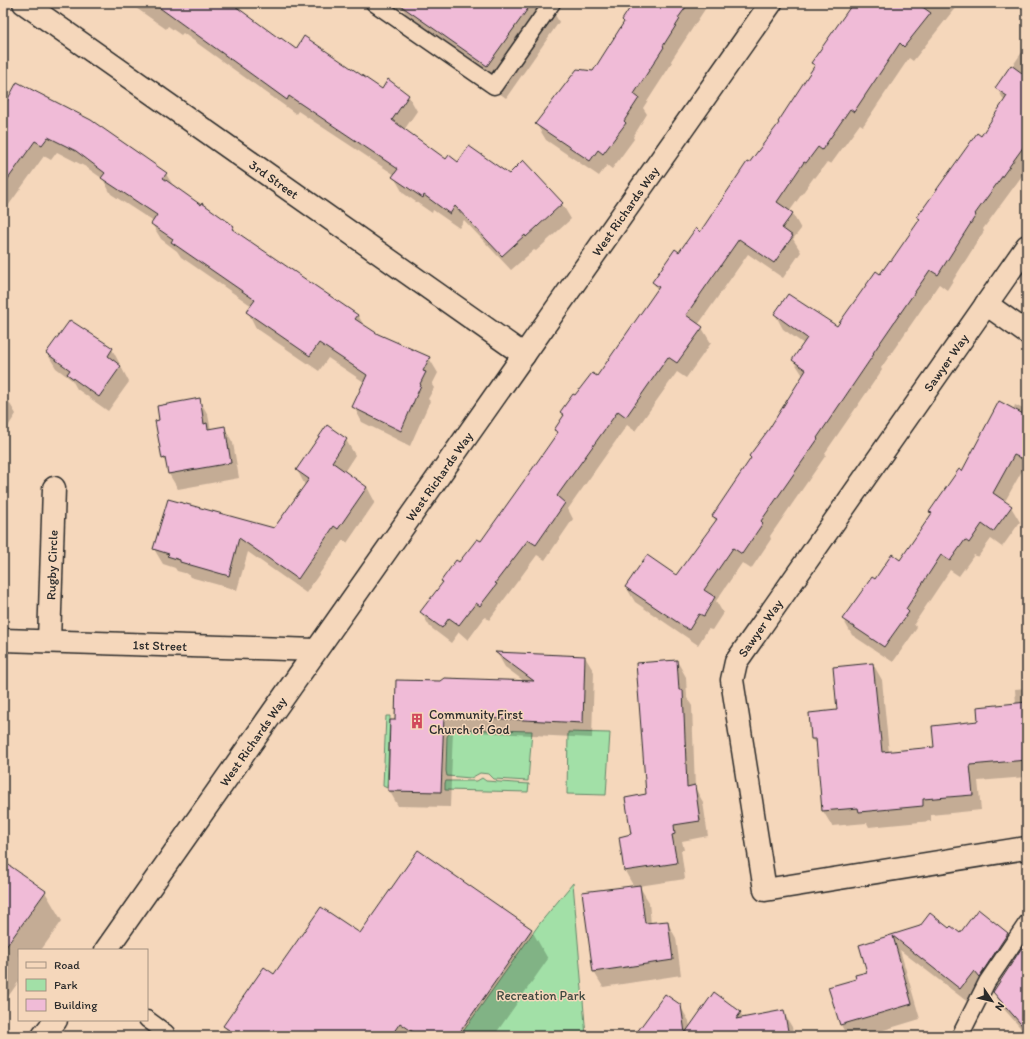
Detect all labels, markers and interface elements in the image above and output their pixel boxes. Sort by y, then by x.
street label: 3rd Street [247,157,302,202]
street label: West Richards Way [588,163,662,259]
street label: Sawyer Way [920,331,971,394]
street label: West Richards Way [402,428,475,524]
street label: Rugby Circle [43,530,60,600]
street label: Sawyer Way [734,596,785,660]
street label: 1st Street [133,637,187,653]
street label: West Richards Way [216,694,289,789]
place label: Community First Church of God [429,707,523,737]
building icon: Community First Church of God [408,712,426,730]
legend [18,949,148,1021]
text: Road [54,958,80,972]
text: Park [54,978,78,992]
north arrow [972,981,1012,1021]
park label: Recreation Park [497,988,586,1003]
text: Building [54,998,98,1012]
text: N [992,1000,1007,1013]

